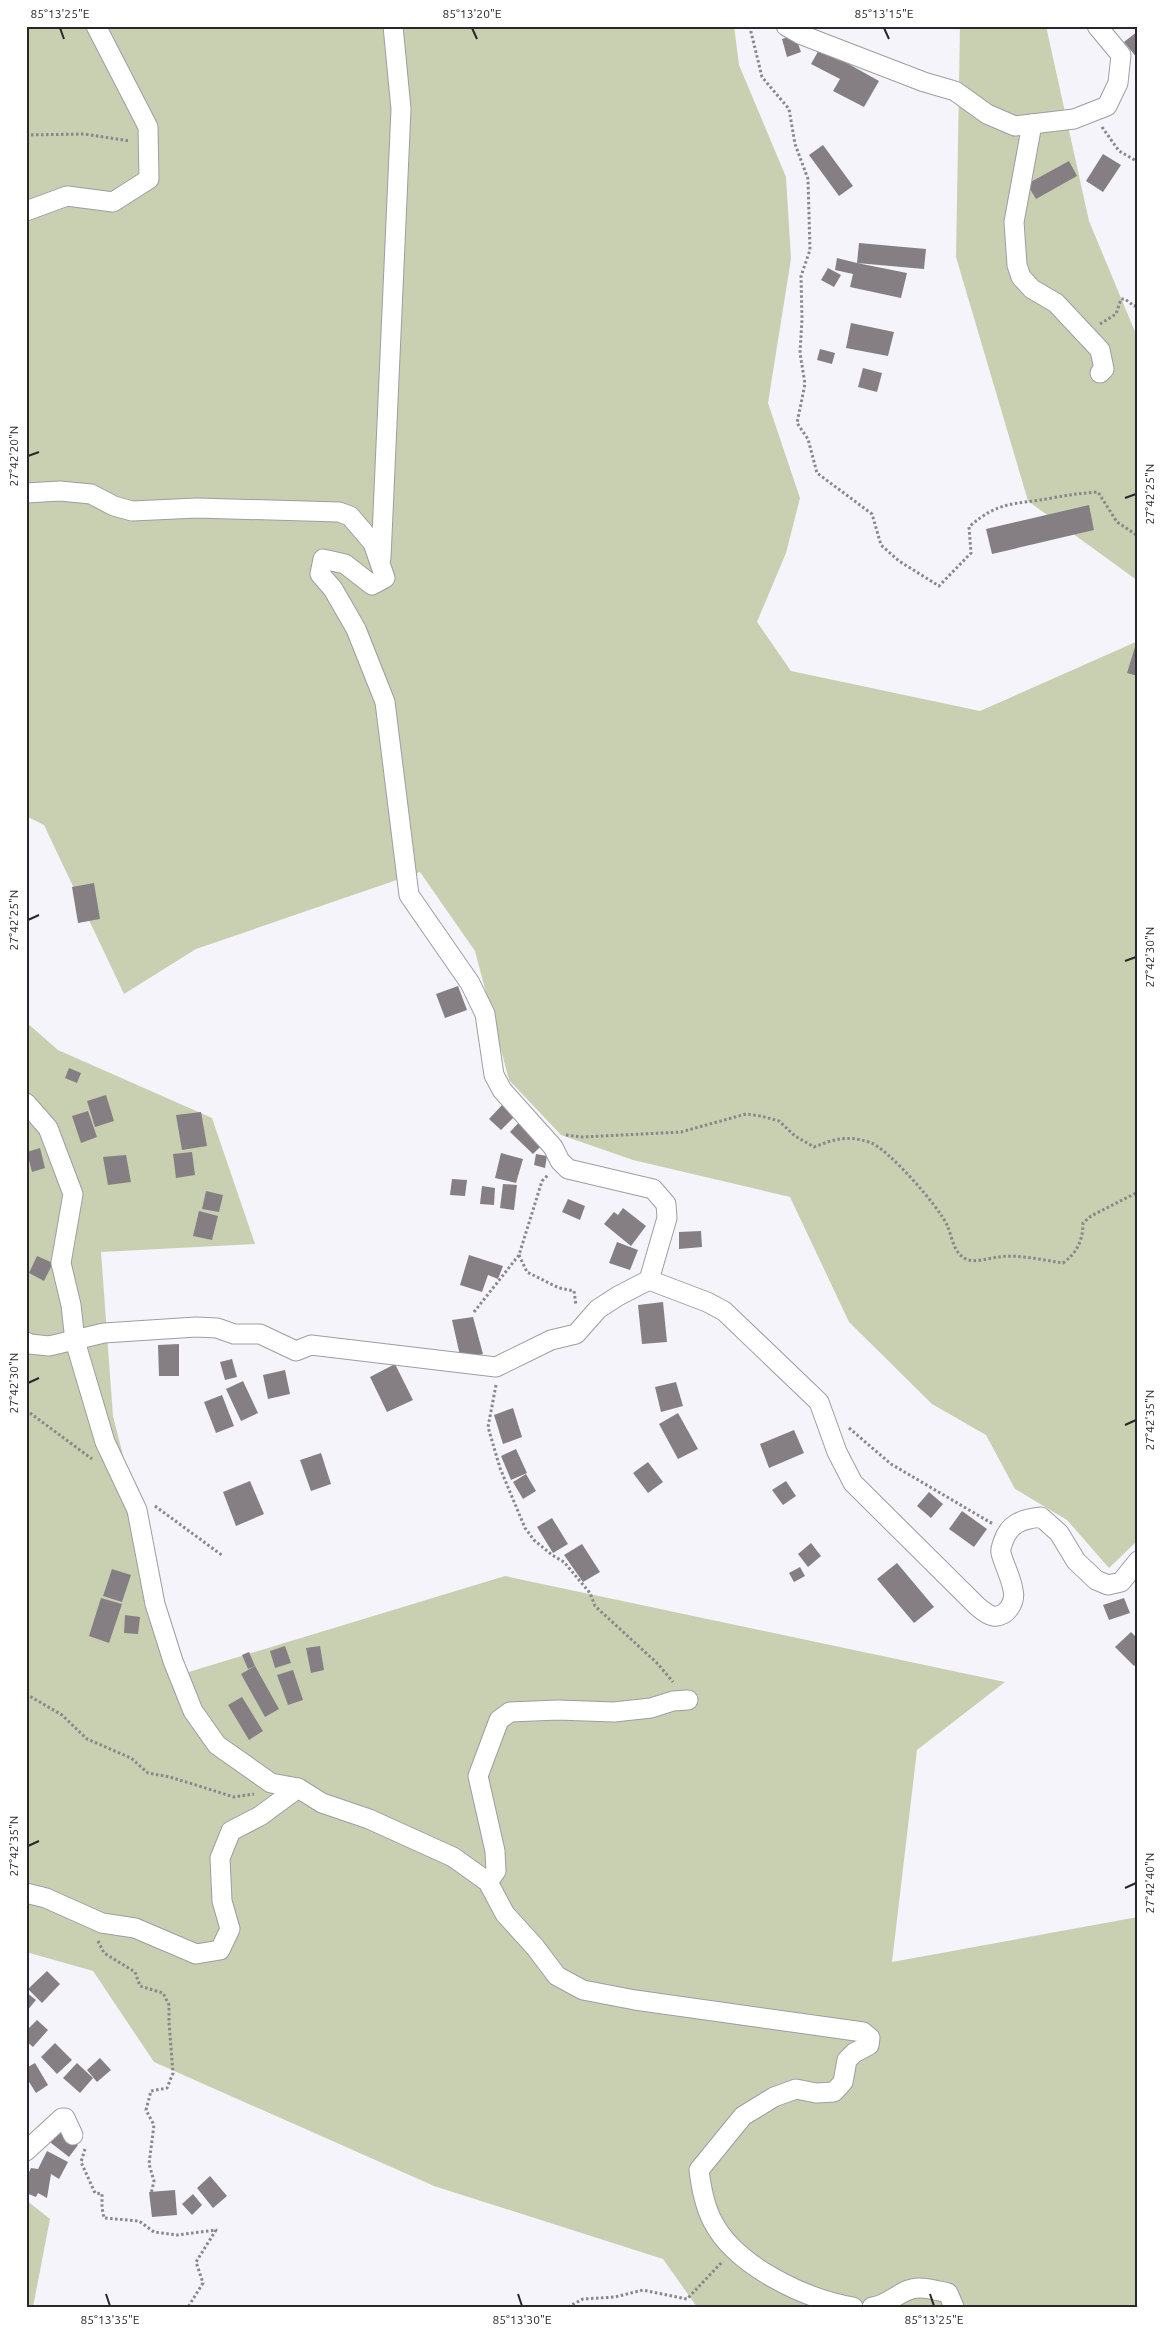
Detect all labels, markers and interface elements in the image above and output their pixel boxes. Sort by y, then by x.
text: 85°13'25"E [31,7,90,20]
text: 85°13'20"E [443,7,502,20]
text: 85°13'15"E [855,7,914,20]
text: 27°42'20"N [7,426,20,486]
text: 27°42'25"N [1143,464,1156,524]
text: 27°42'25"N [7,890,20,950]
text: 27°42'30"N [1143,927,1156,987]
text: 27°42'30"N [7,1353,20,1413]
text: 27°42'35"N [1143,1390,1156,1450]
text: 27°42'35"N [7,1816,20,1876]
text: 27°42'40"N [1143,1853,1156,1913]
text: 85°13'35"E [81,2313,140,2326]
text: 85°13'30"E [493,2313,552,2326]
text: 85°13'25"E [905,2313,964,2326]

